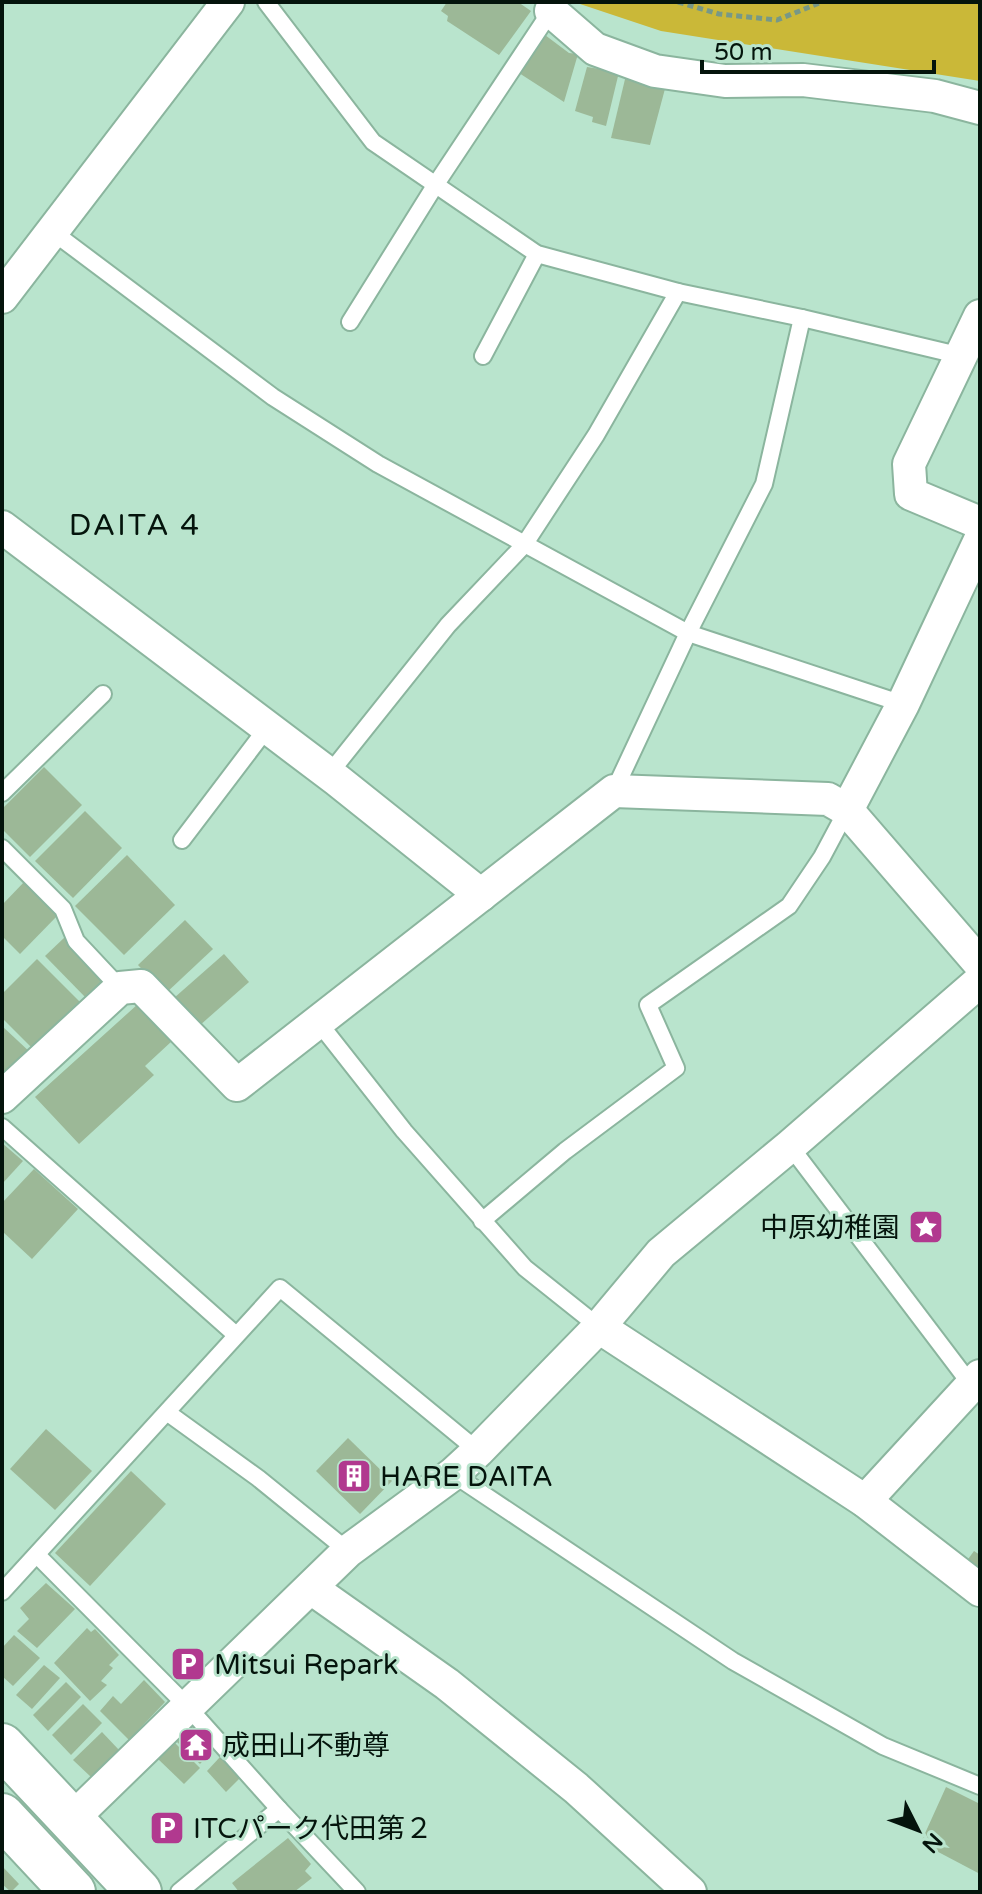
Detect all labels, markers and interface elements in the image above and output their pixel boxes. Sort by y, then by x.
scale bar [702,24,934,74]
text: 50 m [714,38,772,67]
district label: DAITA 4 [69,507,201,544]
place icon: 中原幼稚園 [907,1208,945,1246]
place label: 中原幼稚園 [760,1211,900,1245]
building icon: HARE DAITA [335,1457,373,1495]
place label: HARE DAITA [380,1460,553,1494]
parking icon: Mitsui Repark [169,1645,207,1683]
place label: Mitsui Repark [214,1648,398,1682]
temple icon: 成田山不動尊 [177,1726,215,1764]
place label: 成田山不動尊 [222,1729,390,1763]
north arrow [878,1790,958,1870]
parking icon: ITCパーク代田第２ [148,1809,186,1847]
place label: ITCパーク代田第２ [193,1812,433,1846]
text: N [917,1827,948,1858]

